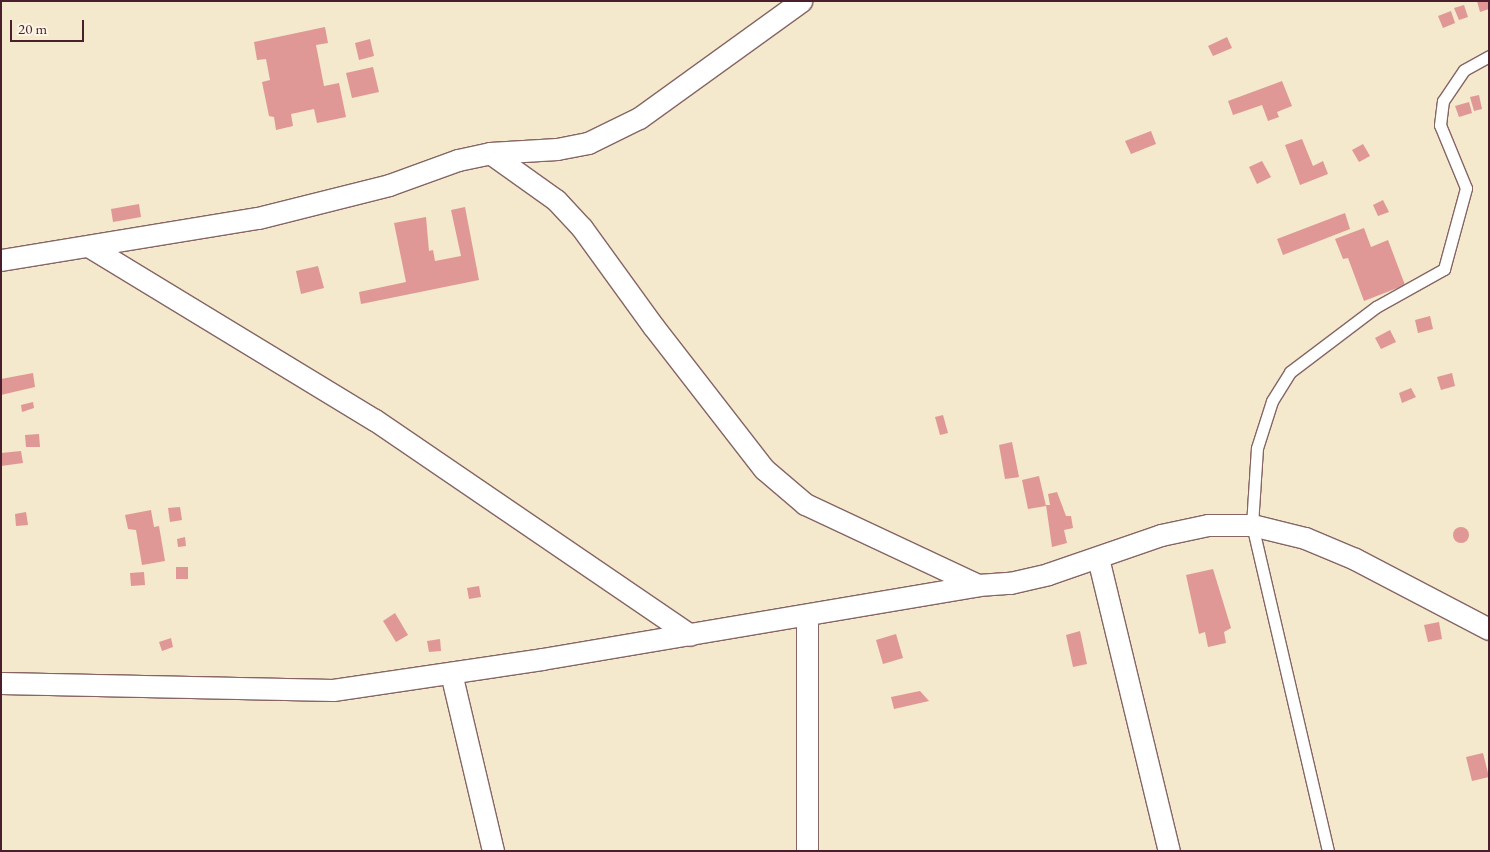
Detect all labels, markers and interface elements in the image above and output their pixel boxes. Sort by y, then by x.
scale bar [12,10,86,42]
text: 20 m [18,19,47,38]

